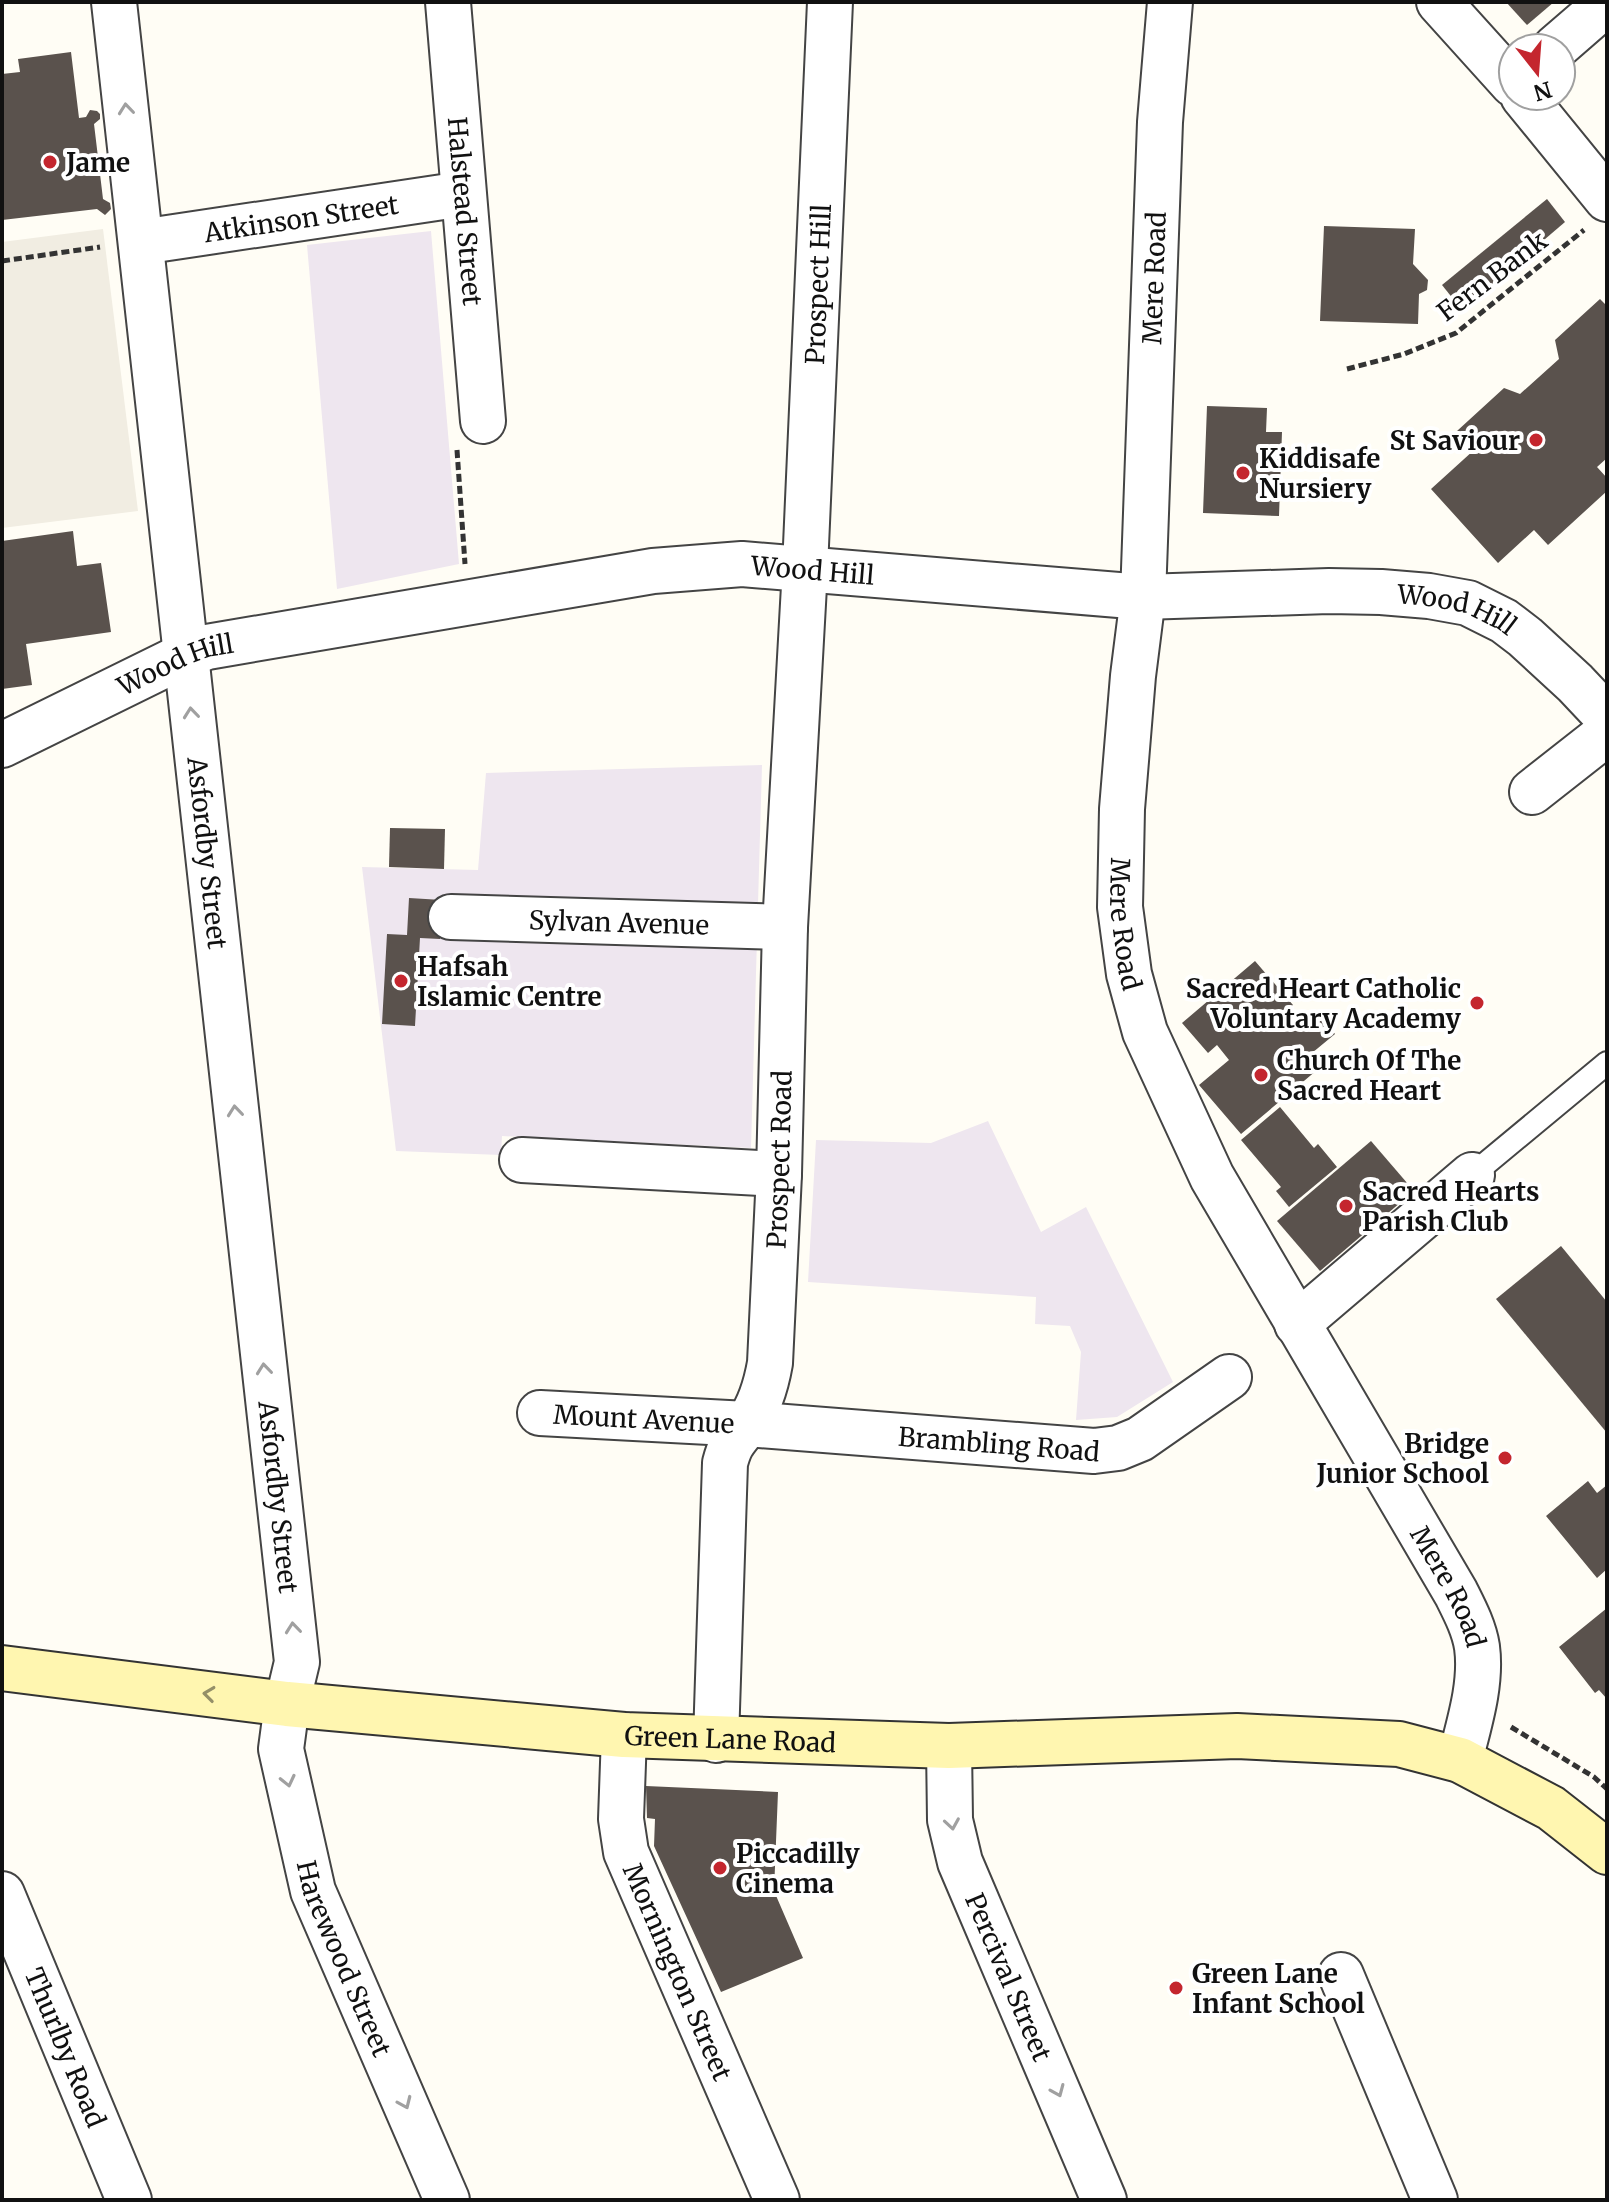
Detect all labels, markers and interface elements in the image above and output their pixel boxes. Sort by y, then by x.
north arrow [1497,32,1577,112]
text: N [1530,75,1555,107]
one-way arrow [118,102,135,115]
street label: Halstead Street [441,116,490,307]
place label: Jame [65,146,130,179]
marker: Jame [41,153,59,171]
street label: Atkinson Street [201,187,401,249]
street label: Prospect Hill [797,203,838,365]
street label: Mere Road [1135,211,1173,345]
street label: Fern Bank [1430,224,1554,328]
place label: St Saviour [1390,424,1520,457]
marker: St Saviour [1527,431,1545,449]
place label: Kiddisafe Nursiery [1259,442,1380,505]
marker: Kiddisafe Nursiery [1234,464,1252,482]
street label: Wood Hill [749,548,876,591]
street label: Wood Hill [1395,577,1524,642]
street label: Wood Hill [111,626,236,703]
one-way arrow [183,706,200,719]
street label: Asfordby Street [181,754,235,951]
street label: Mere Road [1103,857,1149,994]
street label: Sylvan Avenue [528,903,710,941]
place label: Hafsah Islamic Centre [417,950,602,1013]
marker: Hafsah Islamic Centre [392,972,410,990]
place label: Sacred Heart Catholic Voluntary Academy [1186,972,1462,1035]
marker: Sacred Heart Catholic Voluntary Academy [1468,994,1486,1012]
place label: Church Of The Sacred Heart [1277,1044,1461,1107]
marker: Church Of The Sacred Heart [1252,1066,1270,1084]
street label: Prospect Road [759,1069,798,1249]
one-way arrow [227,1104,244,1117]
place label: Sacred Hearts Parish Club [1362,1175,1539,1238]
marker: Sacred Hearts Parish Club [1337,1197,1355,1215]
one-way arrow [256,1362,273,1375]
street label: Mount Avenue [552,1397,735,1440]
street label: Asfordby Street [252,1398,306,1595]
street label: Brambling Road [897,1419,1101,1468]
place label: Bridge Junior School [1316,1427,1489,1490]
marker: Bridge Junior School [1496,1449,1514,1467]
street label: Mere Road [1404,1520,1493,1651]
one-way arrow [284,1621,301,1634]
one-way arrow [202,1686,215,1703]
street label: Green Lane Road [624,1719,837,1759]
one-way arrow [279,1774,296,1787]
one-way arrow [943,1817,960,1830]
place label: Piccadilly Cinema [736,1837,860,1900]
street label: Harewood Street [290,1857,399,2061]
street label: Mornington Street [616,1858,740,2085]
marker: Piccadilly Cinema [711,1859,729,1877]
street label: Percival Street [959,1888,1059,2066]
place label: Green Lane Infant School [1192,1957,1365,2020]
street label: Thurlby Road [18,1963,114,2132]
marker: Green Lane Infant School [1167,1979,1185,1997]
one-way arrow [1048,2083,1064,2097]
one-way arrow [395,2095,411,2109]

